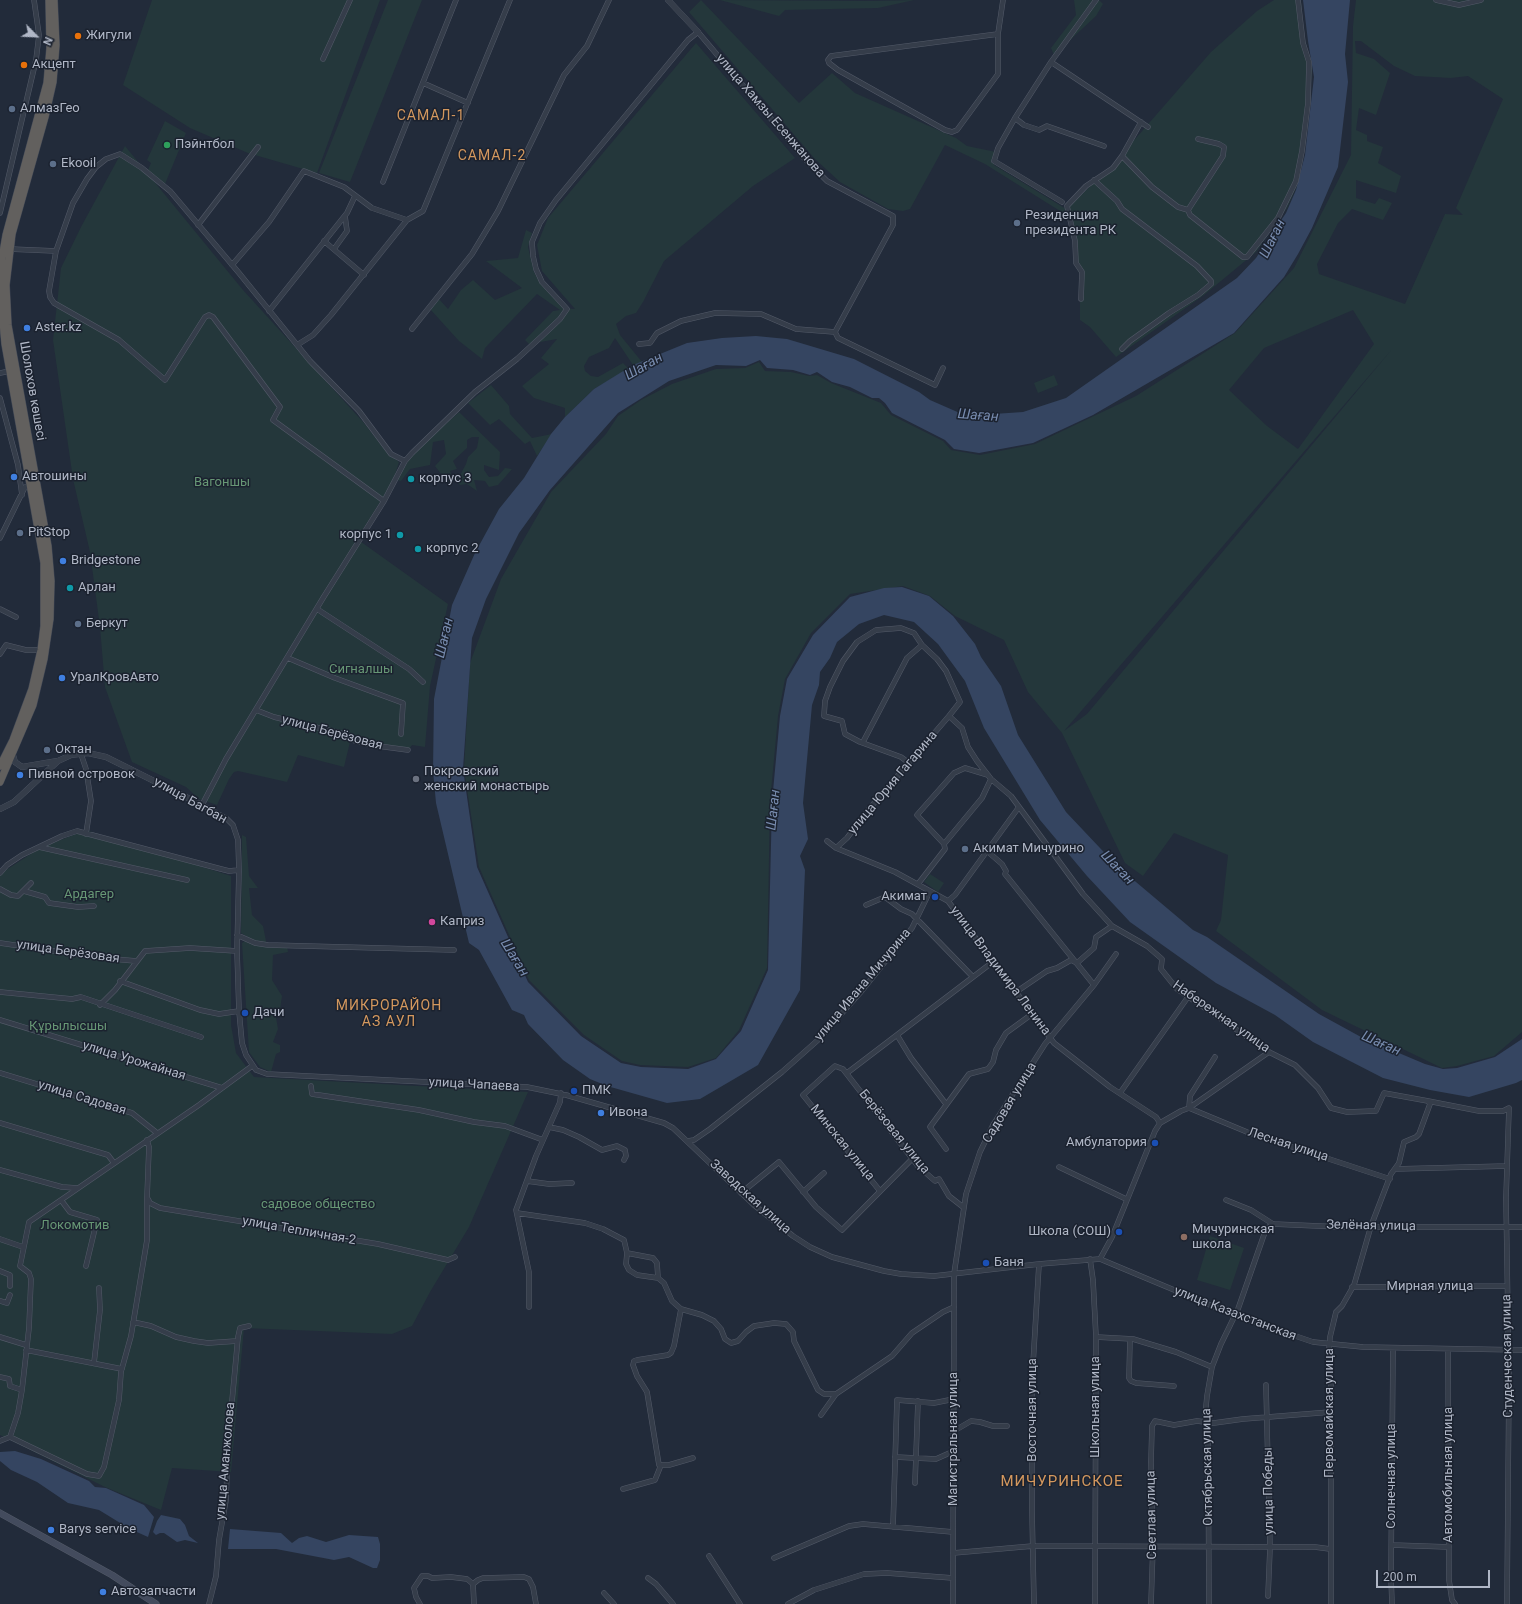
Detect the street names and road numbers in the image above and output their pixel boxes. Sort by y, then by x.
street label: улица Хамзы Есенжанова [712,51,828,181]
street label: Шолохов көшесі [16,340,48,442]
street label: улица Берёзовая [280,712,384,754]
street label: улица Юрия Гагарина [845,728,941,838]
street label: улица Багбан [151,774,229,828]
street label: улица Владимира Ленина [946,903,1054,1039]
street label: улица Ивана Мичурина [811,926,915,1044]
street label: улица Берёзовая [15,937,121,967]
street label: Набережная улица [1169,978,1273,1056]
street label: улица Урожайная [80,1038,188,1084]
street label: Садовая улица [980,1060,1040,1146]
street label: улица Чапаева [428,1075,520,1095]
street label: улица Садовая [36,1077,128,1119]
street label: Берёзовая улица [855,1087,933,1177]
street label: Минская улица [807,1102,877,1184]
street label: Лесная улица [1246,1125,1330,1165]
street label: Заводская улица [706,1156,794,1238]
street label: улица Тепличная-2 [241,1213,357,1249]
street label: Зелёная улица [1326,1217,1416,1235]
street label: Мирная улица [1387,1279,1473,1295]
street label: улица Казахстанская [1172,1283,1298,1345]
street label: Студенческая улица [1499,1294,1517,1418]
street label: Первомайская улица [1322,1348,1338,1478]
street label: Школьная улица [1088,1356,1104,1458]
street label: Восточная улица [1025,1358,1041,1462]
street label: Магистральная улица [946,1372,962,1506]
street label: улица Аманжолова [213,1401,239,1521]
street label: Автомобильная улица [1441,1407,1457,1543]
street label: Октябрьская улица [1199,1408,1217,1526]
street label: Солнечная улица [1384,1423,1400,1529]
street label: улица Победы [1260,1447,1278,1535]
street label: Светлая улица [1143,1470,1161,1560]

